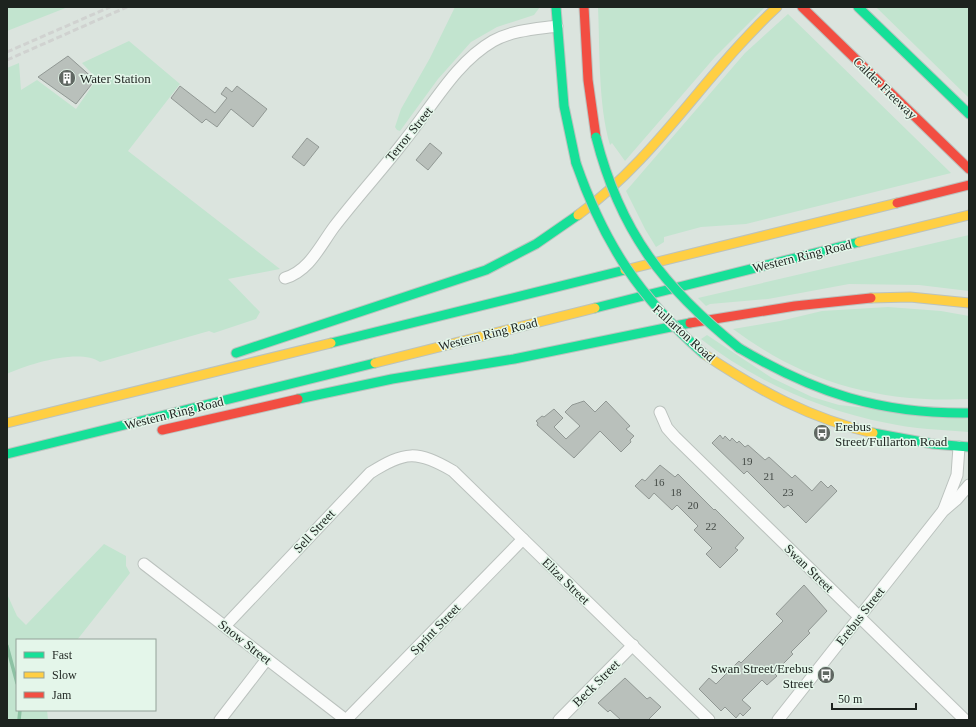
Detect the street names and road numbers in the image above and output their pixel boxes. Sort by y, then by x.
street label: Calder Freeway [850,54,920,122]
street label: Terror Street [382,103,436,164]
street label: Western Ring Road [751,236,854,276]
street label: Fullarton Road [650,301,719,365]
street label: Western Ring Road [437,314,540,354]
street label: Western Ring Road [123,393,226,433]
street label: Sell Street [290,506,338,556]
street label: Swan Street [781,541,837,595]
street label: Eliza Street [539,555,593,608]
street label: Erebus Street [833,584,888,648]
street label: Sprint Street [407,600,463,658]
street label: Snow Street [215,617,275,668]
street label: Beck Street [569,656,623,710]

